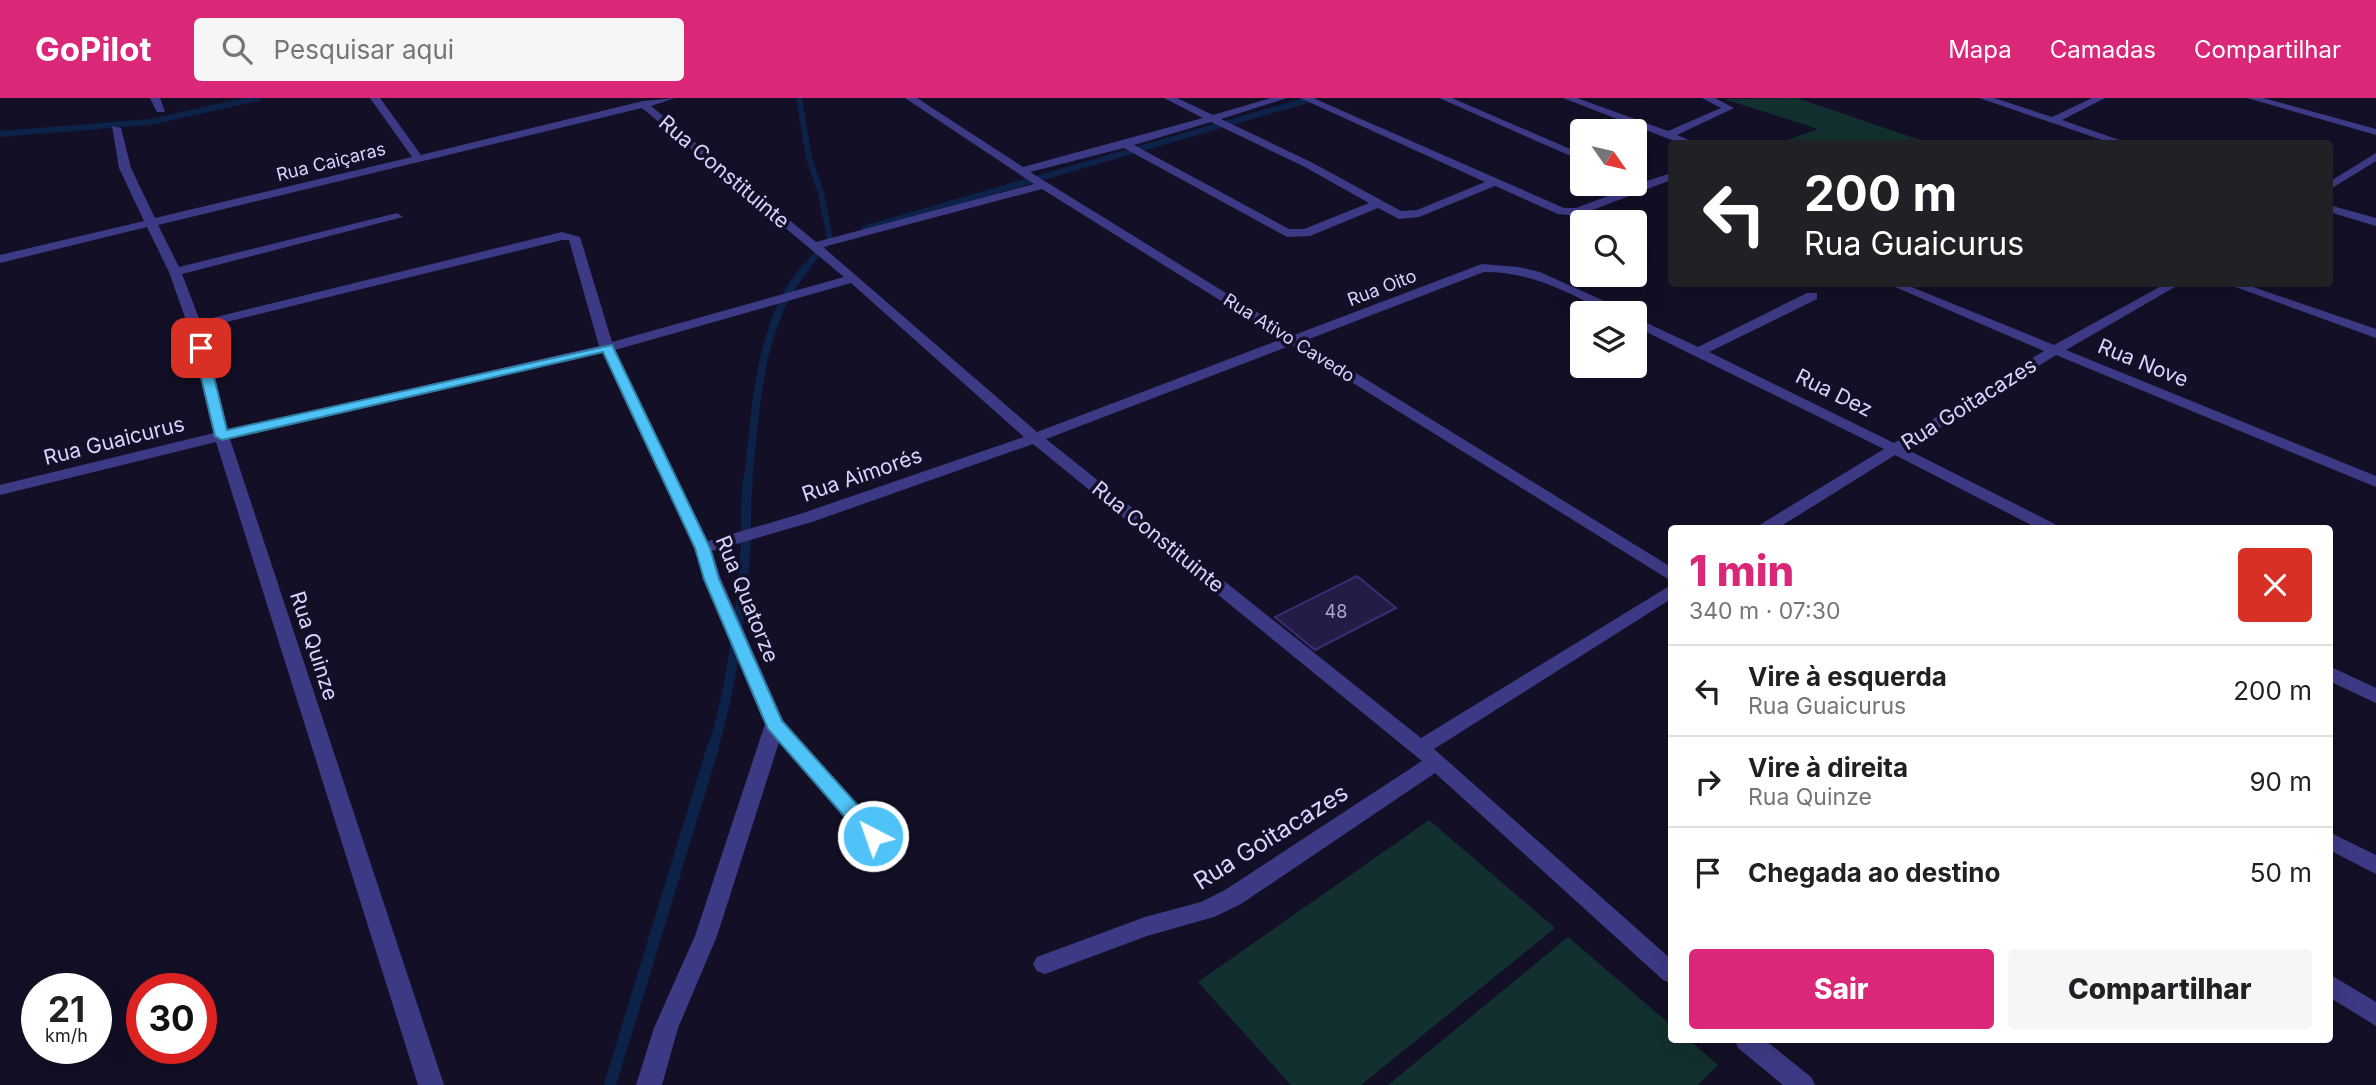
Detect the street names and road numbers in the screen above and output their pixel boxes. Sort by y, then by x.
street label: Rua Constituinte [654,110,795,233]
street label: Rua Caiçaras [274,138,388,185]
street label: Rua Oito [1344,265,1419,310]
street label: Rua Ativo Cavedo [1220,289,1359,386]
street label: Rua Nove [2094,333,2192,392]
street label: Rua Goitacazes [1897,352,2041,455]
street label: Rua Dez [1792,363,1877,422]
street label: Rua Guaicurus [41,411,187,470]
street label: Rua Aimorés [799,442,925,507]
street label: Rua Constituinte [1087,476,1229,598]
street label: Rua Quatorze [711,532,784,666]
street label: Rua Quinze [285,588,344,704]
street label: Rua Goitacazes [1188,778,1353,896]

